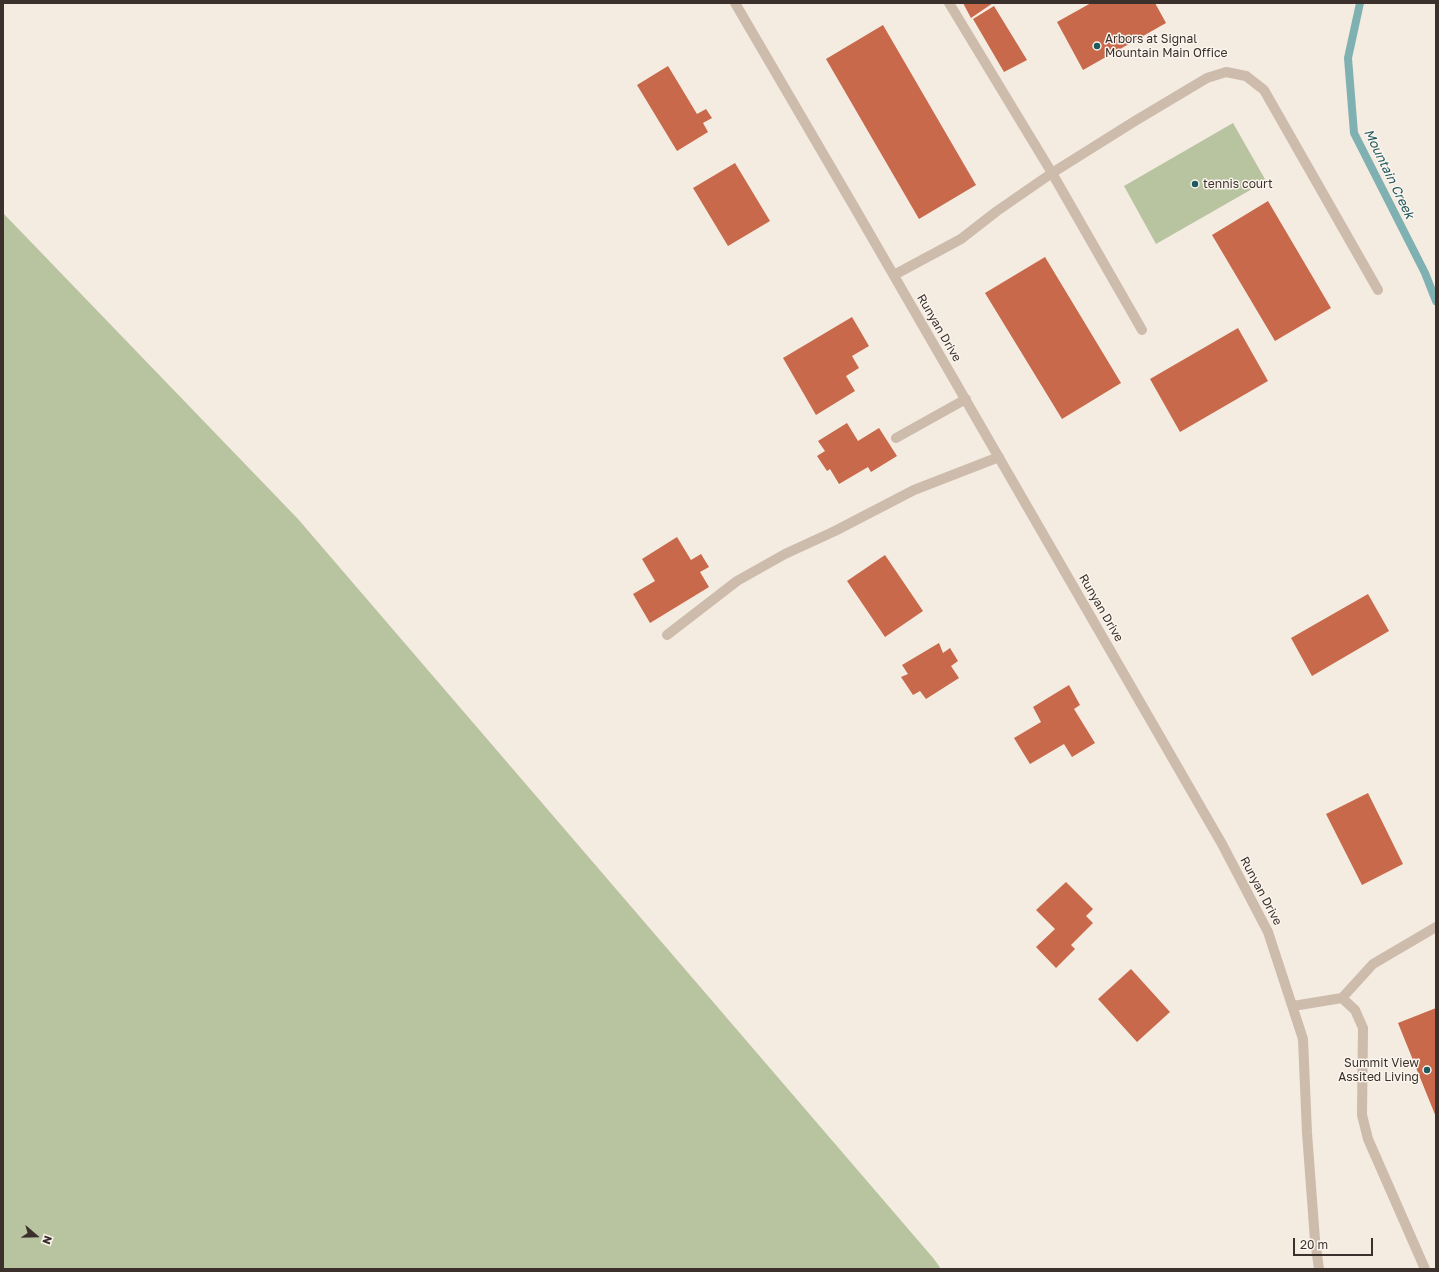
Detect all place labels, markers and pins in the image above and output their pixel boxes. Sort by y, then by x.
place label: Arbors at Signal Mountain Main Office [1105,32,1227,60]
marker: Arbors at Signal Mountain Main Office [1092,41,1102,51]
place label: tennis court [1203,177,1273,191]
marker: tennis court [1190,179,1200,189]
place label: Summit View Assited Living [1338,1056,1419,1084]
marker: Summit View Assited Living [1422,1065,1432,1075]

